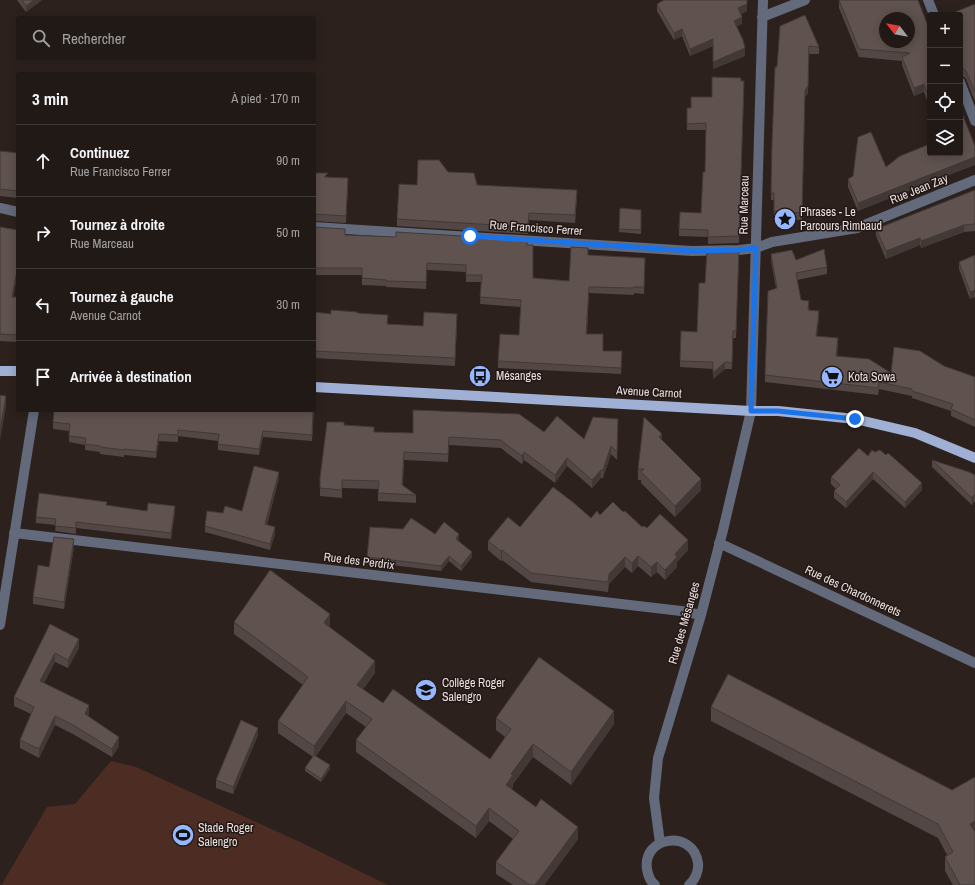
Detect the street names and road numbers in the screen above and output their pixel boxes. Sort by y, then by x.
street label: Rue Jean Zay [888,170,950,208]
street label: Rue Marceau [735,175,753,235]
street label: Rue Francisco Ferrer [489,217,584,239]
street label: Avenue Carnot [615,382,682,402]
street label: Rue des Perdrix [323,549,395,573]
street label: Rue des Chardonnerets [802,562,904,620]
street label: Rue des Mésanges [665,580,703,666]

